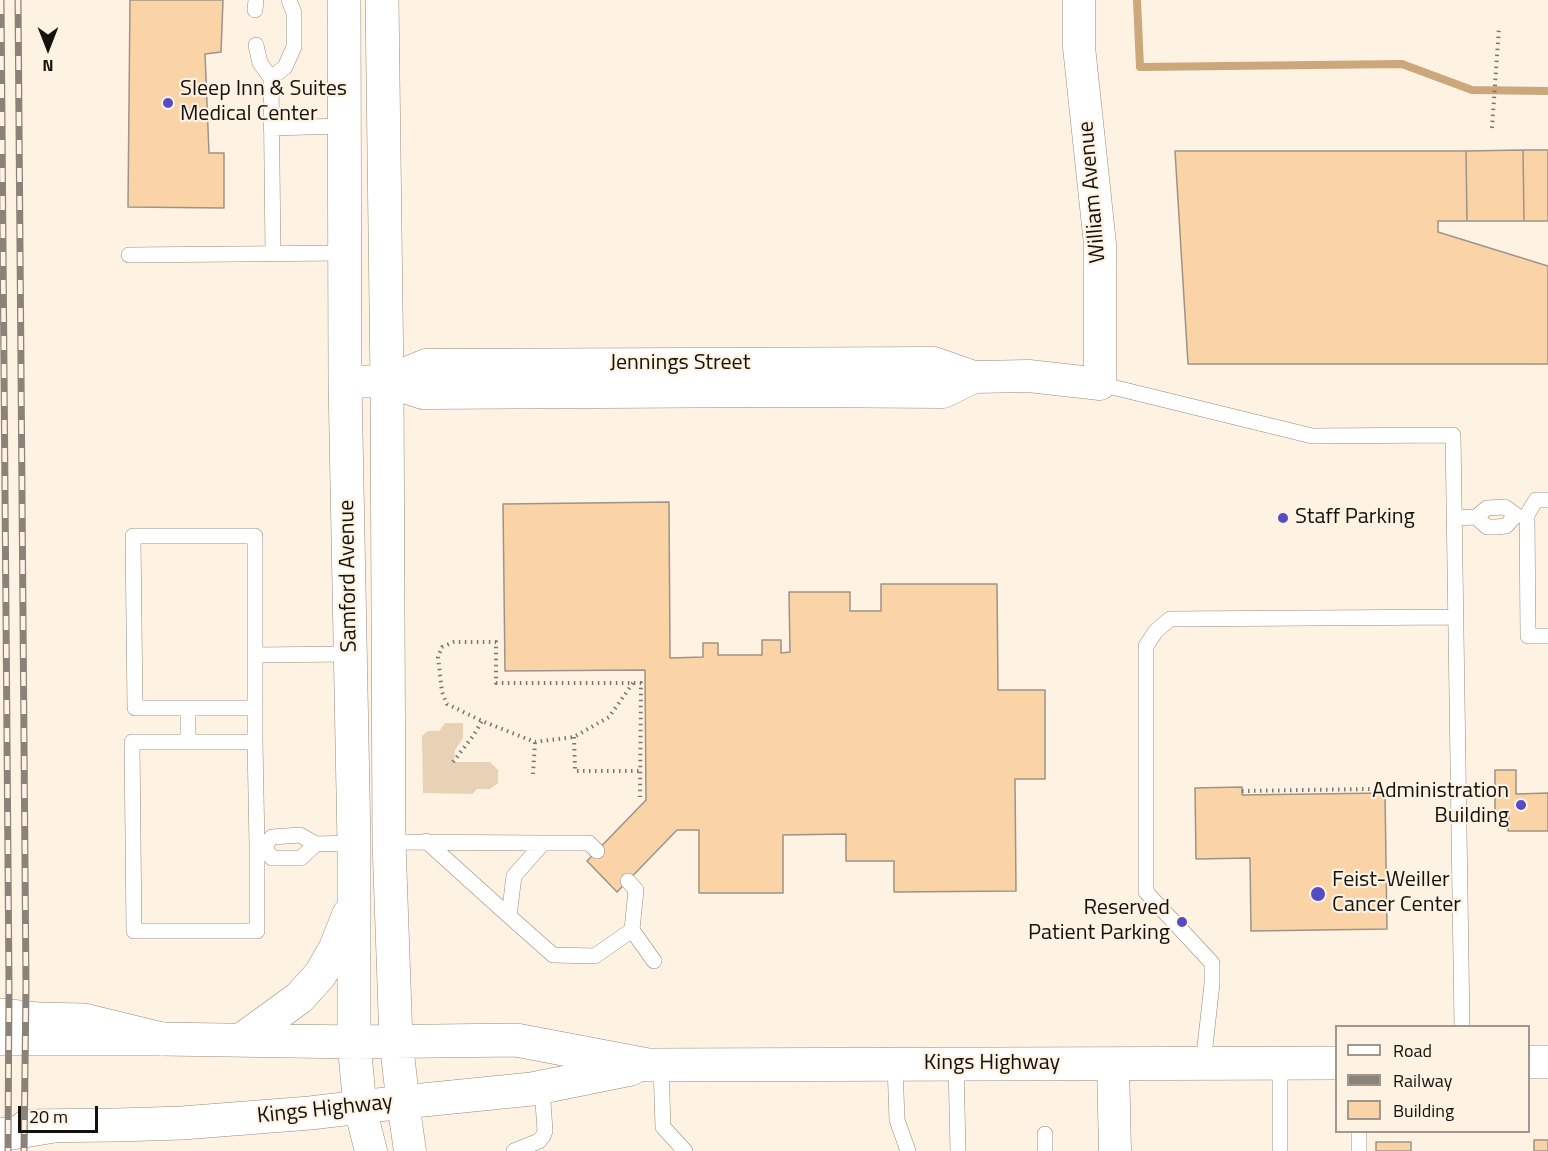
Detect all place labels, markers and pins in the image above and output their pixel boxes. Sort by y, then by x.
place label: Sleep Inn & Suites Medical Center [180,77,347,128]
marker: Sleep Inn & Suites Medical Center [161,96,175,110]
place label: Staff Parking [1295,505,1415,531]
marker: Staff Parking [1276,511,1290,525]
place label: Administration Building [1372,779,1509,830]
marker: Administration Building [1514,798,1528,812]
place label: Feist-Weiller Cancer Center [1332,868,1461,920]
marker: Feist-Weiller Cancer Center [1309,885,1327,903]
place label: Reserved Patient Parking [1028,896,1170,948]
marker: Reserved Patient Parking [1175,915,1189,929]

